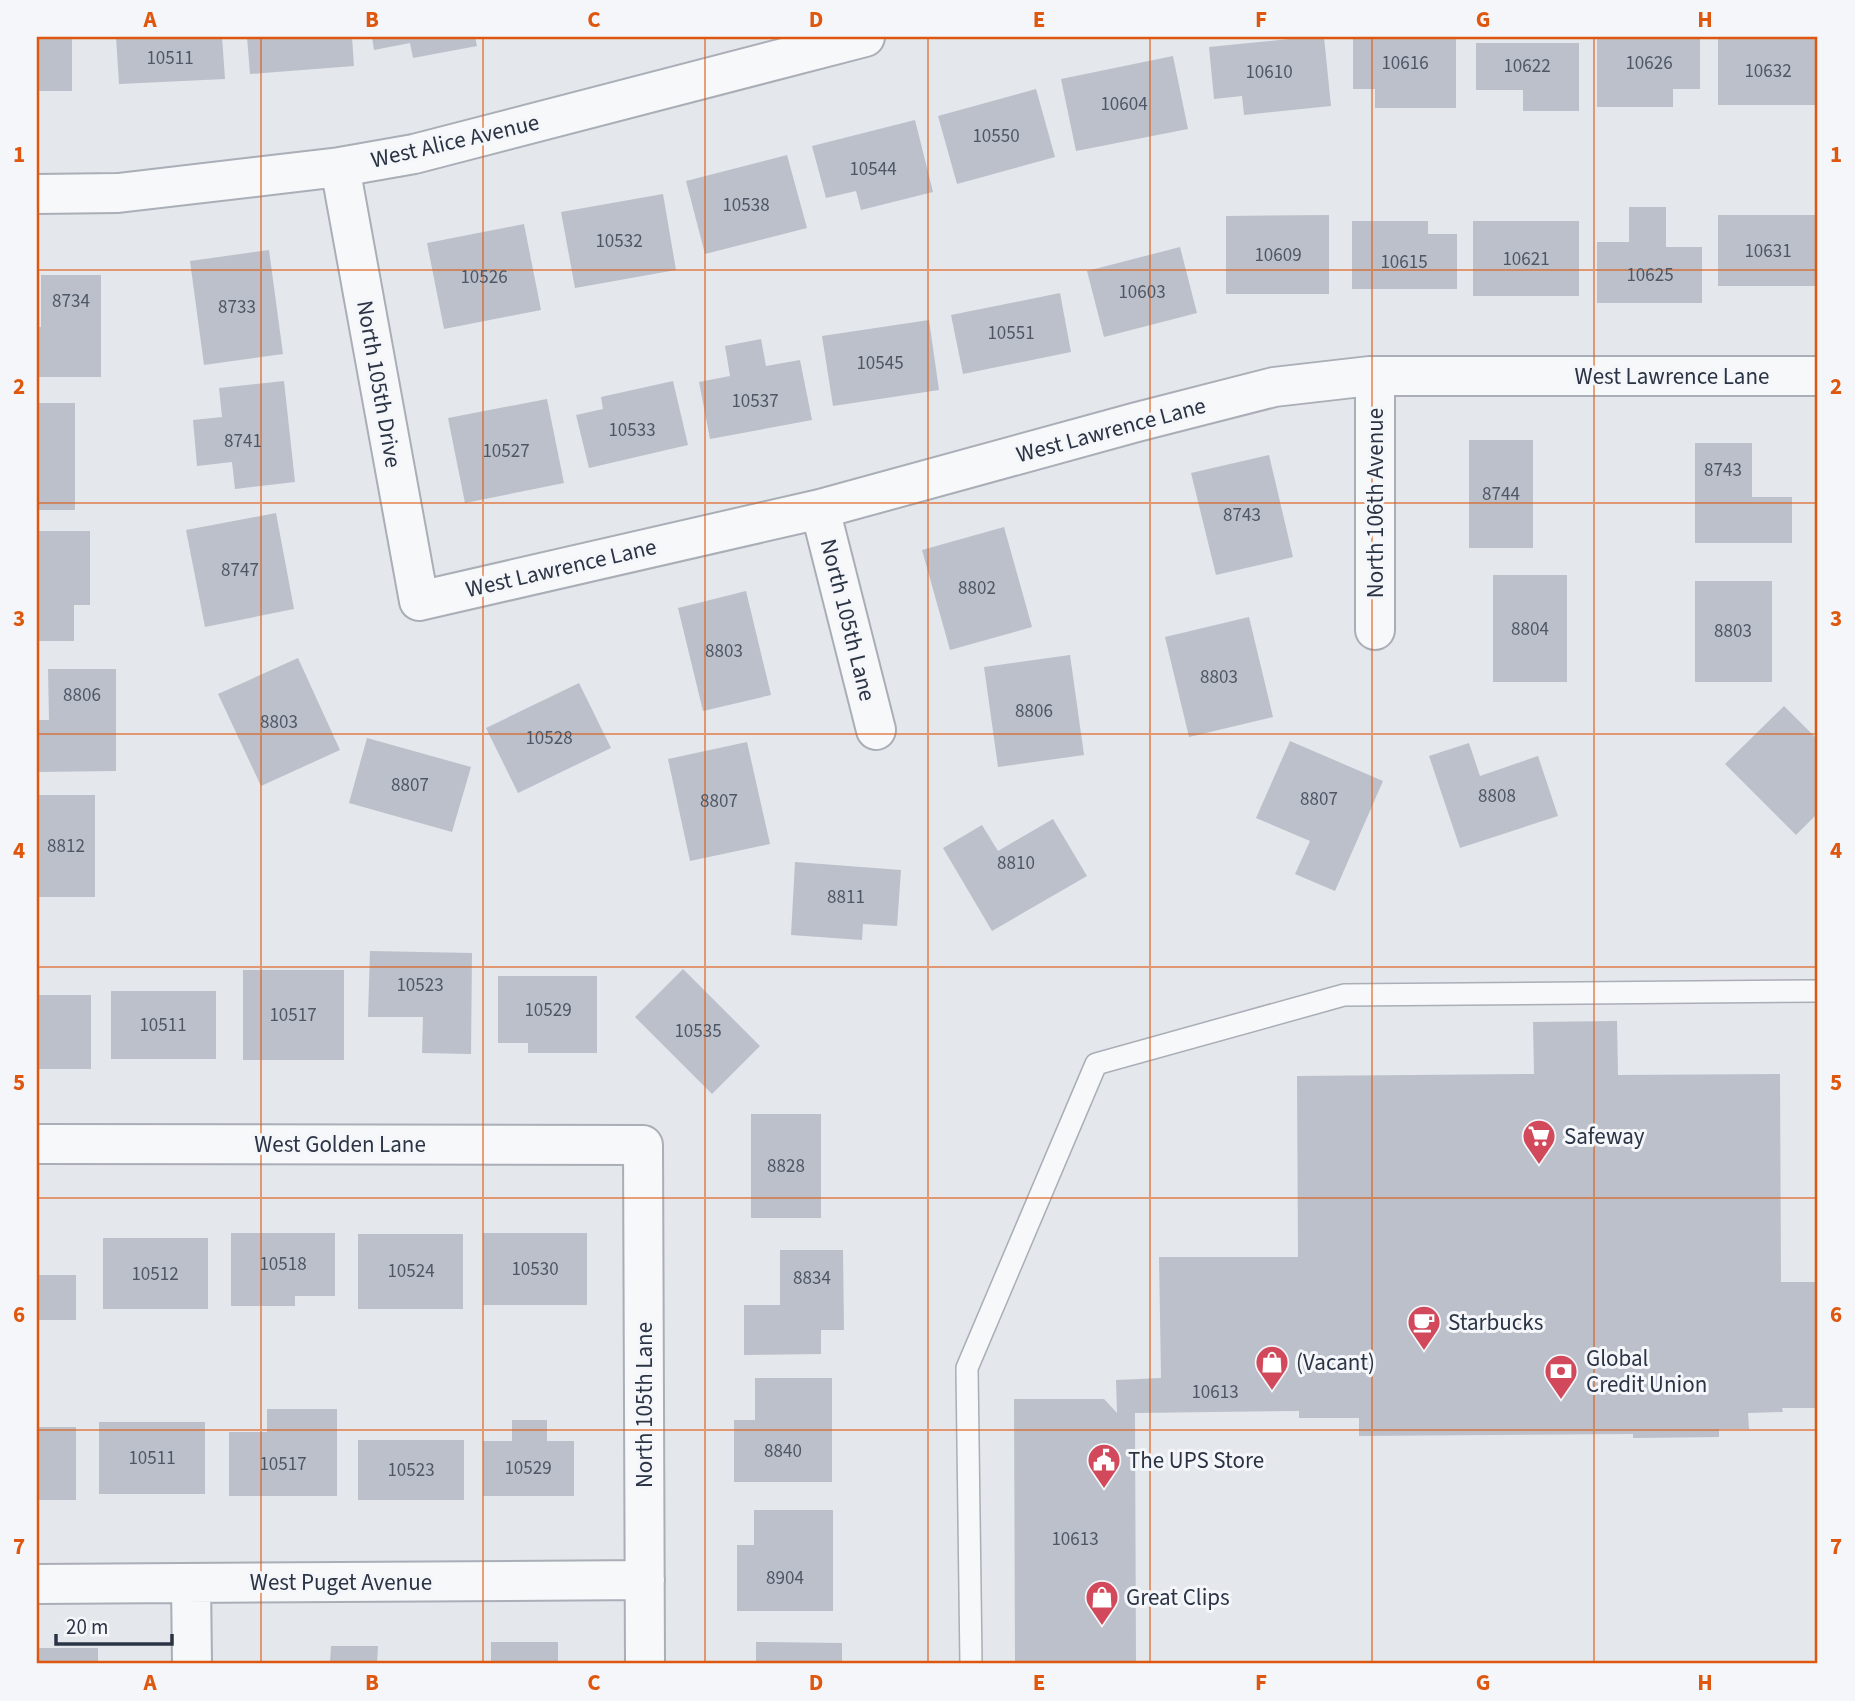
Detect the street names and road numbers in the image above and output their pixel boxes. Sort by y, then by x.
street label: West Alice Avenue [368,106,542,176]
street label: North 105th Drive [348,298,410,470]
street label: West Lawrence Lane [1575,360,1769,393]
street label: West Lawrence Lane [1013,389,1209,471]
street label: North 106th Avenue [1359,408,1392,598]
street label: West Lawrence Lane [462,530,660,606]
street label: North 105th Lane [812,535,884,705]
street label: West Golden Lane [254,1128,426,1161]
street label: North 105th Lane [628,1322,661,1488]
street label: West Puget Avenue [250,1566,432,1599]

